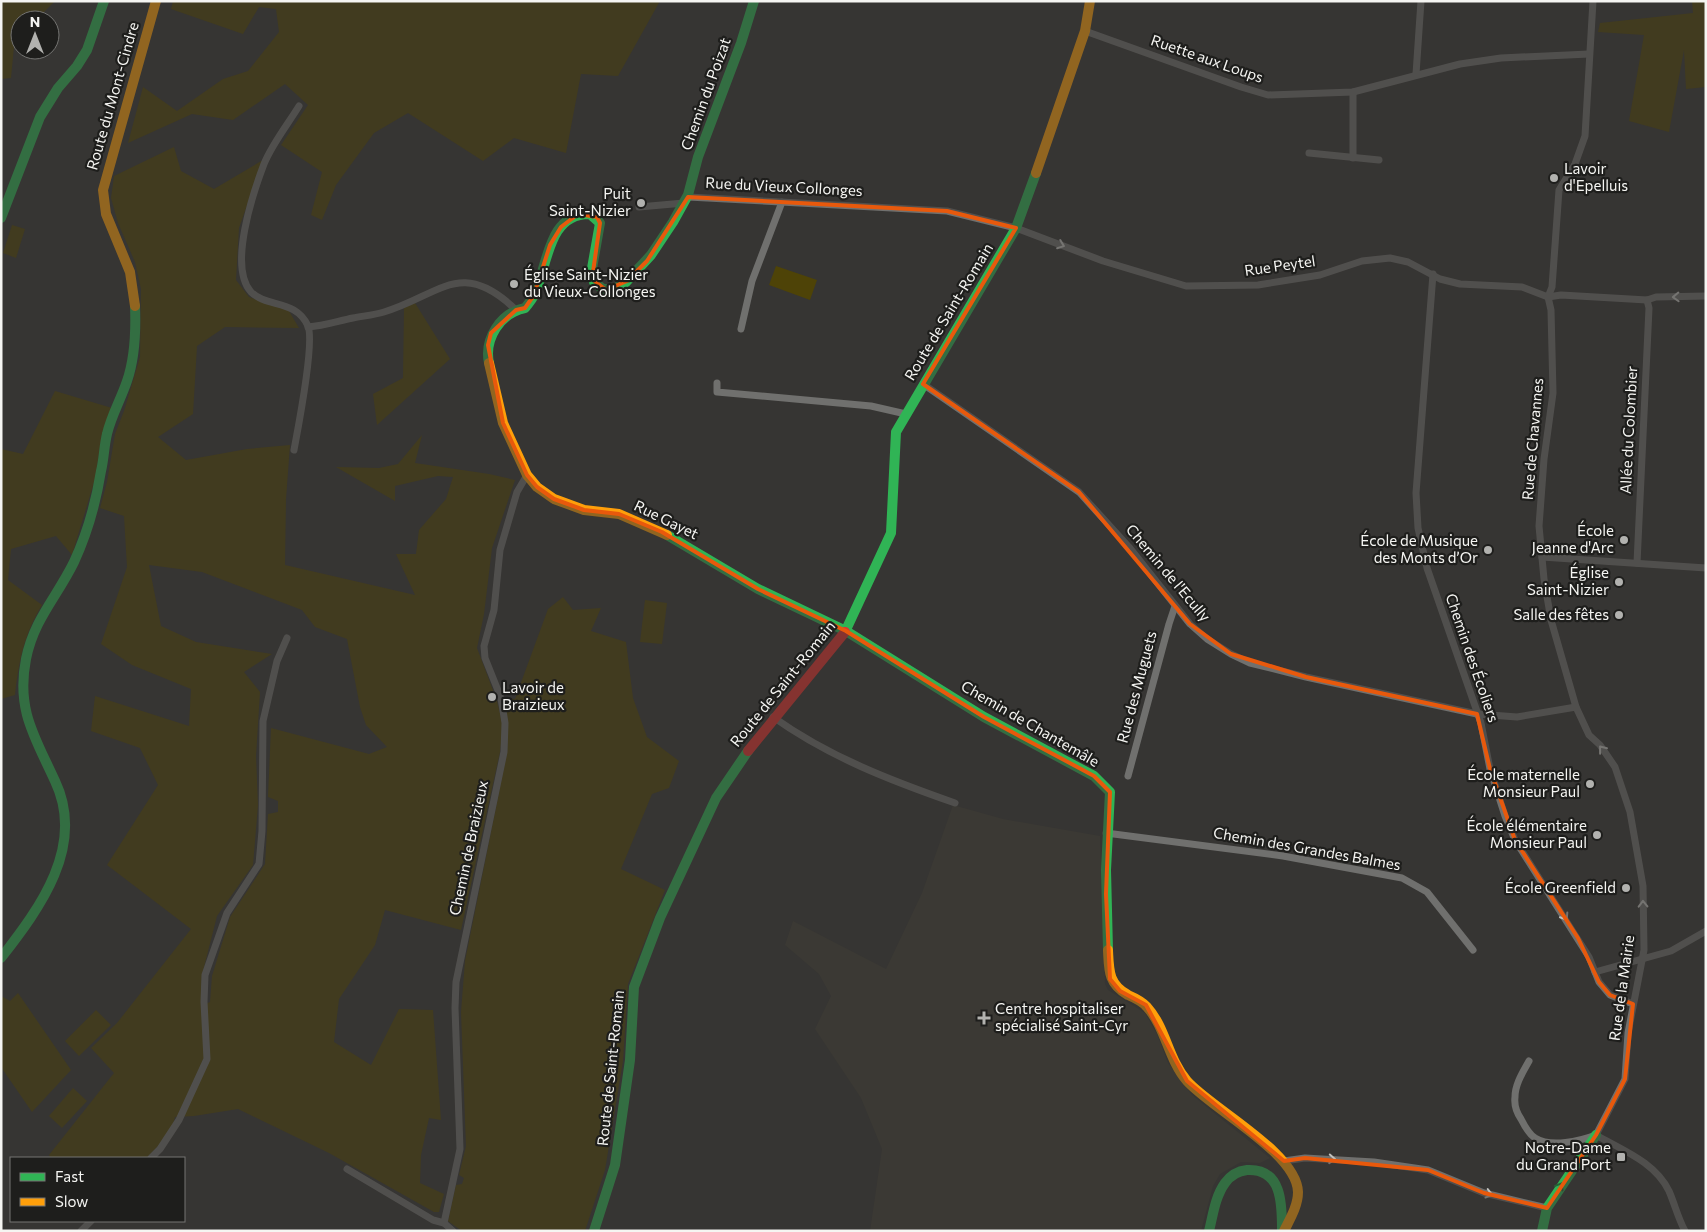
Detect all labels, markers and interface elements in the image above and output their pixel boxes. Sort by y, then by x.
north arrow [10,10,60,60]
text: N [30,13,40,30]
street label: Route du Mont-Cindre [82,20,142,172]
street label: Ruette aux Loups [1149,30,1266,86]
street label: Chemin du Poizat [676,35,734,152]
place label: Lavoir d'Epelluis [1564,159,1628,194]
marker: Lavoir d'Epelluis [1548,172,1560,184]
street label: Rue du Vieux Collonges [705,173,863,199]
place label: Puit Saint-Nizier [549,184,631,219]
marker: Puit Saint-Nizier [635,197,647,209]
one-way arrow [1057,239,1065,249]
street label: Route de Saint-Romain [900,240,996,383]
street label: Rue Peytel [1243,251,1317,279]
place label: Église Saint-Nizier du Vieux-Collonges [524,264,656,300]
marker: Église Saint-Nizier du Vieux-Collonges [508,278,520,290]
one-way arrow [1672,292,1680,302]
street label: Allée du Colombier [1616,365,1640,494]
street label: Rue de Chavannes [1518,377,1546,501]
street label: Rue Gayet [631,496,702,542]
street label: Chemin de l'Ecully [1123,520,1215,625]
place label: École Jeanne d'Arc [1532,520,1614,556]
place label: École de Musique des Monts d’Or [1360,530,1478,566]
marker: École Jeanne d'Arc [1618,534,1630,546]
marker: École de Musique des Monts d’Or [1482,544,1494,556]
place label: Église Saint-Nizier [1527,562,1609,598]
marker: Église Saint-Nizier [1613,576,1625,588]
street label: Chemin des Écoliers [1442,591,1504,725]
place label: Salle des fêtes [1514,605,1609,623]
marker: Salle des fêtes [1613,609,1625,621]
street label: Route de Saint-Romain [726,617,839,750]
street label: Rue des Muguets [1112,629,1160,745]
street label: Chemin de Chantemâle [958,676,1103,770]
place label: Lavoir de Braizieux [502,678,565,713]
marker: Lavoir de Braizieux [486,691,498,703]
one-way arrow [1599,746,1607,755]
place label: École maternelle Monsieur Paul [1467,764,1580,800]
marker: École maternelle Monsieur Paul [1584,778,1596,790]
street label: Chemin de Braizieux [445,779,491,917]
place label: École élémentaire Monsieur Paul [1466,815,1587,851]
street label: Chemin des Grandes Balmes [1212,823,1403,873]
marker: École élémentaire Monsieur Paul [1591,829,1603,841]
place label: École Greenfield [1505,877,1616,896]
marker: École Greenfield [1620,882,1632,894]
one-way arrow [1638,899,1648,907]
one-way arrow [1559,912,1568,921]
street label: Rue de la Mairie [1605,934,1637,1042]
street label: Route de Saint-Romain [593,989,627,1147]
place label: Centre hospitaliser spécialisé Saint-Cyr [995,999,1128,1034]
marker: Centre hospitaliser spécialisé Saint-Cyr [977,1011,991,1025]
place label: Notre-Dame du Grand Port [1516,1138,1611,1173]
marker: Notre-Dame du Grand Port [1615,1151,1627,1163]
one-way arrow [1329,1154,1337,1165]
legend [10,1157,185,1222]
text: Fast [55,1167,84,1185]
one-way arrow [1554,1183,1564,1192]
one-way arrow [1485,1189,1493,1199]
text: Slow [55,1192,88,1210]

